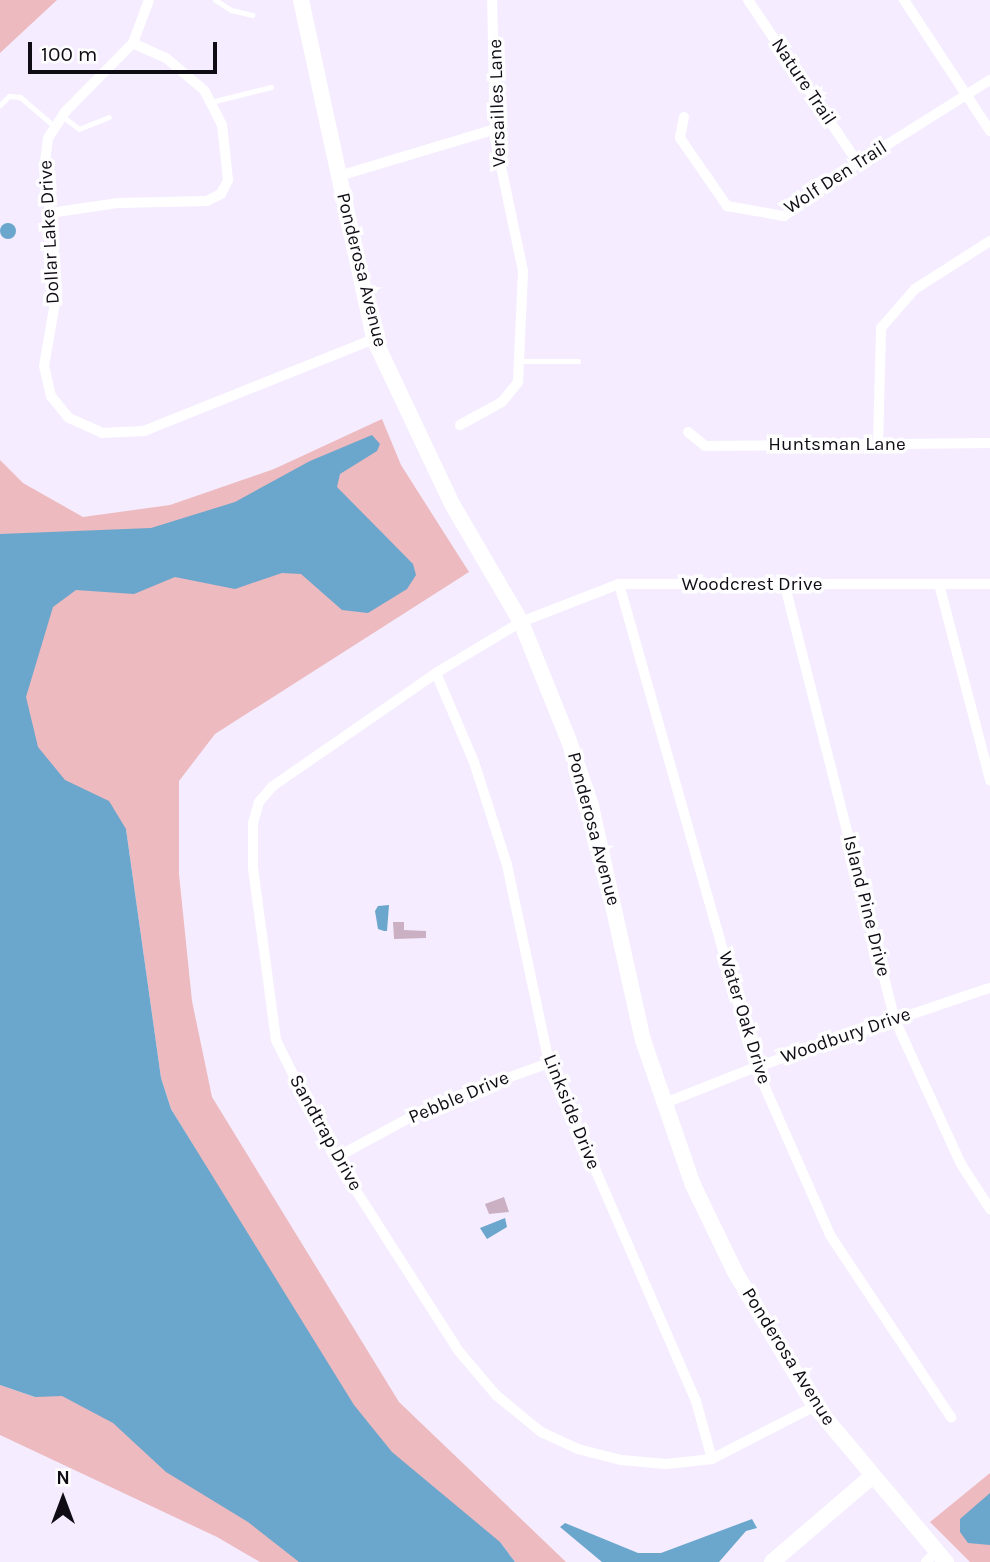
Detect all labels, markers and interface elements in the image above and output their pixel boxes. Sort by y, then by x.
scale bar [32,28,220,72]
street label: Nature Trail [766,34,840,130]
street label: Versailles Lane [484,39,512,167]
text: 100 m [41,42,98,66]
street label: Wolf Den Trail [780,136,892,220]
street label: Dollar Lake Drive [35,159,65,305]
street label: Ponderosa Avenue [331,191,391,349]
street label: Huntsman Lane [768,434,906,456]
street label: Woodcrest Drive [682,574,822,596]
street label: Ponderosa Avenue [562,750,624,908]
street label: Island Pine Drive [837,833,895,979]
street label: Water Oak Drive [713,949,775,1087]
street label: Woodbury Drive [778,1003,914,1069]
street label: Linkside Drive [538,1051,604,1173]
street label: Pebble Drive [405,1067,513,1129]
street label: Sandtrap Drive [284,1071,366,1195]
street label: Ponderosa Avenue [736,1284,840,1430]
north arrow [28,1464,98,1534]
text: N [56,1467,70,1489]

